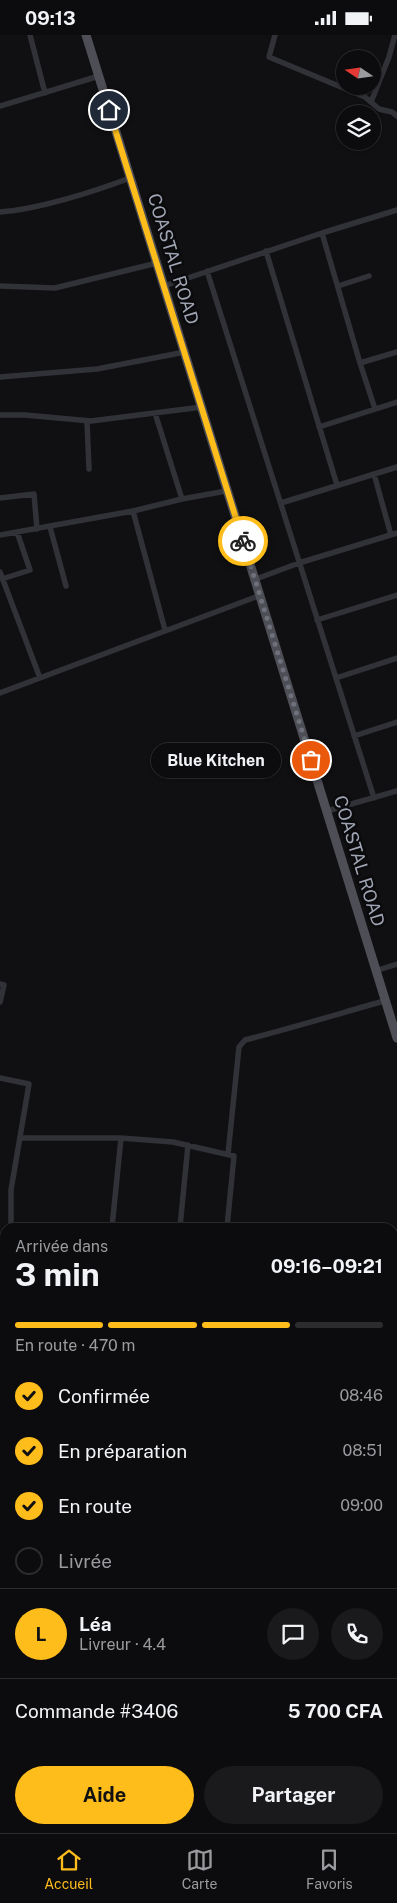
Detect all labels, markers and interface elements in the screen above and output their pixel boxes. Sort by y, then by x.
text: 09:13 [25,7,76,29]
north arrow [336,50,381,95]
map controls [336,50,381,150]
pin [88,89,130,131]
icon: home [95,96,123,124]
button: layers [336,105,381,150]
street label: COASTAL ROAD [144,191,203,327]
courier [218,516,268,566]
icon: bike [229,527,257,555]
pin [290,739,332,781]
callout: Blue Kitchen [151,743,281,777]
icon: bag [297,746,325,774]
text: Blue Kitchen [167,751,265,770]
street label: COASTAL ROAD [330,793,389,929]
text: Arrivée dans [15,1237,108,1256]
text: 09:16–09:21 [271,1255,383,1277]
text: 3 min [15,1256,100,1293]
text: En route · 470 m [15,1336,135,1355]
icon: check [15,1382,43,1410]
text: Confirmée [58,1385,150,1407]
text: 08:46 [339,1386,383,1405]
icon: check [15,1437,43,1465]
text: En préparation [58,1440,187,1462]
text: 08:51 [343,1441,383,1460]
icon: check [15,1492,43,1520]
text: En route [58,1495,132,1517]
text: 09:00 [340,1496,383,1515]
text: Livrée [58,1550,112,1572]
button: chat [267,1608,319,1660]
button: phone [331,1608,383,1660]
text: Léa [79,1613,111,1635]
text: L [36,1623,46,1645]
text: Livreur · 4.4 [79,1635,166,1654]
text: Commande #3406 [15,1700,178,1722]
text: 5 700 CFA [288,1700,383,1722]
button: Aide [15,1766,194,1824]
button: Partager [204,1766,383,1824]
tab: Accueil [44,1846,93,1892]
tab: Carte [182,1846,217,1892]
tab: Favoris [306,1846,353,1892]

